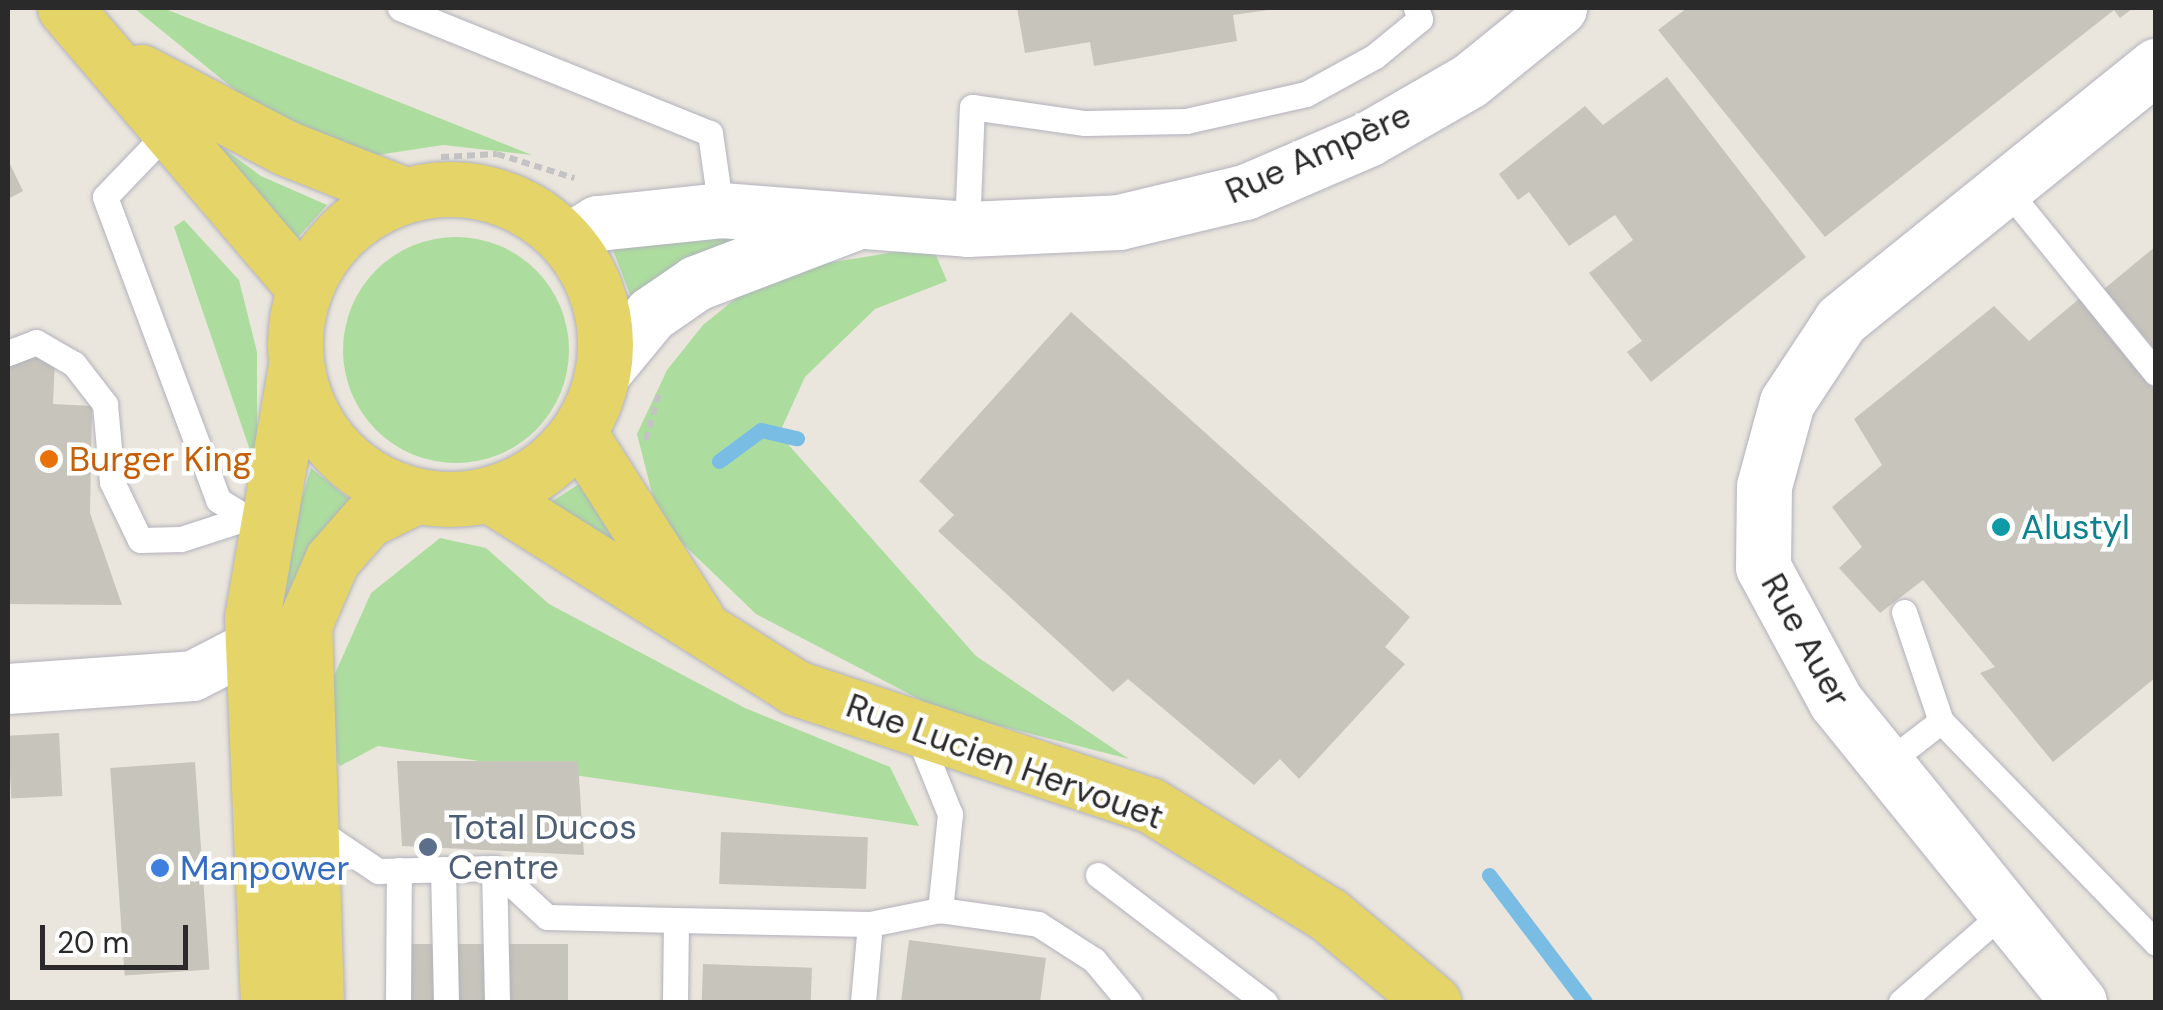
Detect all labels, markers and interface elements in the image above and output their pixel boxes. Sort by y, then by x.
street label: Rue Ampère [1219,93,1417,213]
place label: Burger King [69,438,252,480]
marker: Burger King [38,448,60,470]
place label: Alustyl [2021,506,2130,548]
marker: Alustyl [1990,516,2012,538]
street label: Rue Auer [1752,566,1860,714]
street label: Rue Lucien Hervouet [841,684,1169,838]
place label: Total Ducos Centre [448,806,637,888]
marker: Total Ducos Centre [417,836,439,858]
place label: Manpower [180,847,349,889]
marker: Manpower [149,857,171,879]
scale bar [45,905,192,967]
text: 20 m [57,923,129,962]

